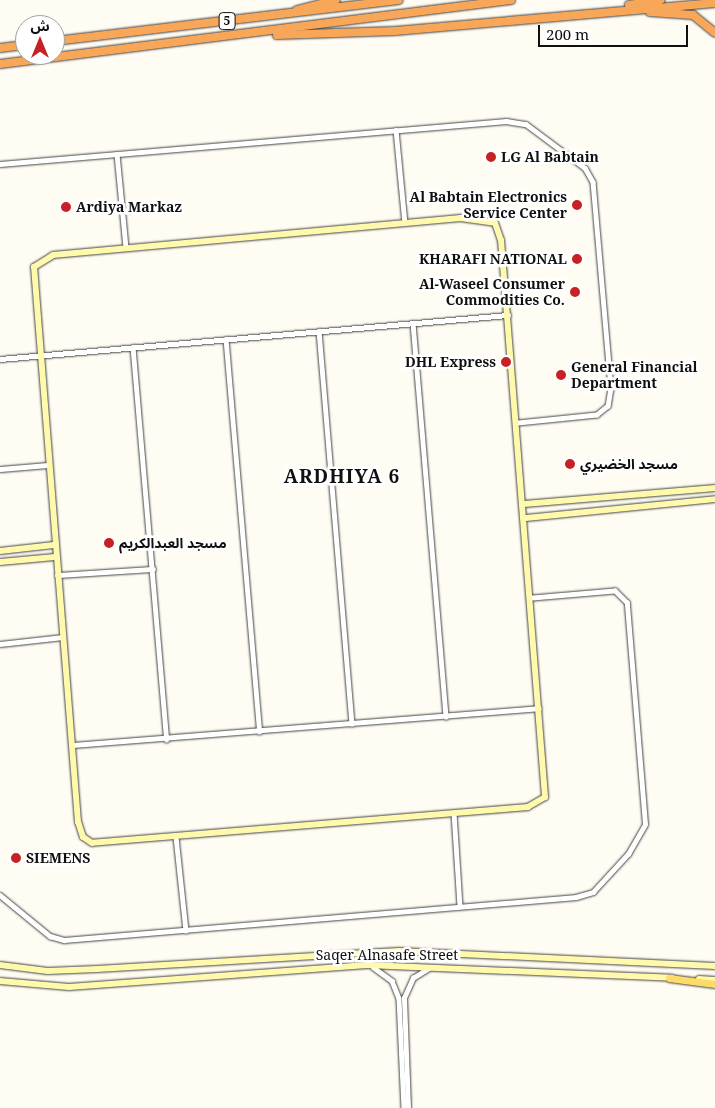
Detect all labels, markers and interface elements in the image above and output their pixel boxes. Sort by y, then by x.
road number: 5 [218,12,236,30]
north arrow [15,15,65,65]
scale bar [540,15,690,47]
text: ش [30,16,50,35]
text: 200 m [546,24,589,44]
place label: LG Al Babtain [501,149,599,165]
marker: LG Al Babtain [485,151,497,163]
place label: Al Babtain Electronics Service Center [410,189,567,222]
place label: Ardiya Markaz [76,199,182,215]
marker: Al Babtain Electronics Service Center [571,199,583,211]
marker: Ardiya Markaz [60,201,72,213]
place label: KHARAFI NATIONAL [419,251,567,267]
marker: KHARAFI NATIONAL [571,253,583,265]
place label: Al-Waseel Consumer Commodities Co. [419,276,565,308]
marker: Al-Waseel Consumer Commodities Co. [569,286,581,298]
place label: DHL Express [405,354,496,370]
marker: DHL Express [500,356,512,368]
place label: General Financial Department [571,359,697,392]
marker: General Financial Department [555,369,567,381]
place label: مسجد الخضيري [580,456,678,472]
marker: مسجد الخضيري [564,458,576,470]
district label: ARDHIYA 6 [283,466,401,488]
place label: مسجد العبدالكريم [119,535,227,551]
marker: مسجد العبدالكريم [103,537,115,549]
place label: SIEMENS [26,850,90,866]
marker: SIEMENS [10,852,22,864]
street label: Saqer Alnasafe Street [316,947,458,963]

